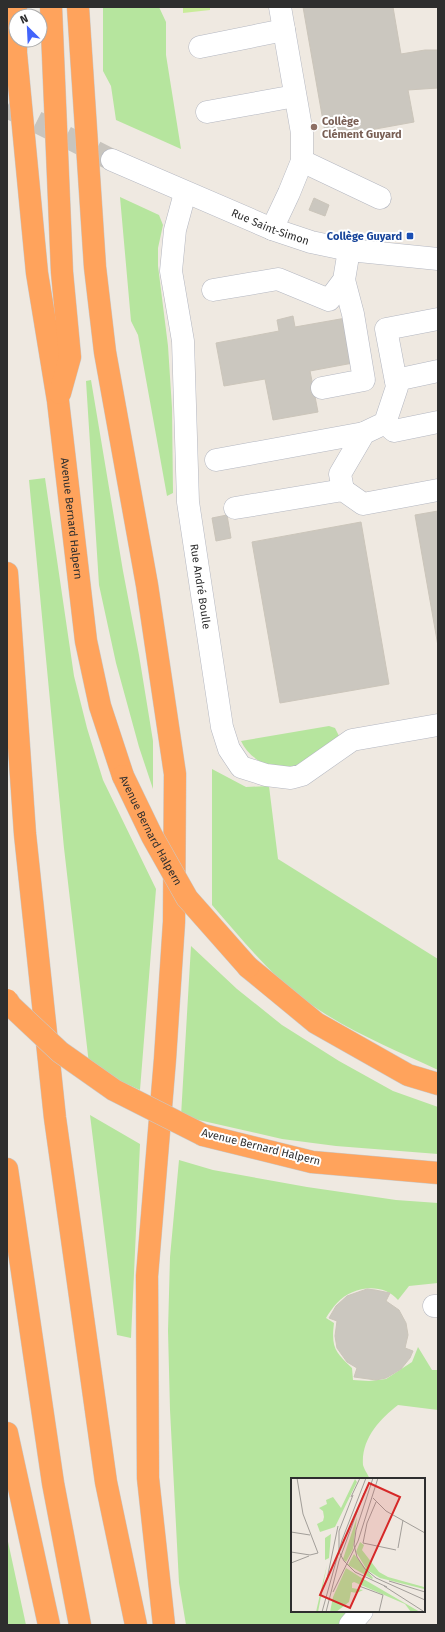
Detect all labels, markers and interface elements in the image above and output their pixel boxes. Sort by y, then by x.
north arrow [8,8,48,48]
text: N [18,12,30,27]
place label: Collège Clément Guyard [322,115,402,141]
marker: Collège Clément Guyard [309,122,319,132]
street label: Rue Saint-Simon [229,206,311,248]
place label: Collège Guyard [327,230,402,243]
marker: Collège Guyard [405,231,415,241]
street label: Avenue Bernard Halpern [58,457,85,580]
street label: Rue André Boulle [188,543,214,630]
street label: Avenue Bernard Halpern [117,773,185,887]
street label: Avenue Bernard Halpern [200,1126,322,1168]
inset map [291,1478,425,1612]

